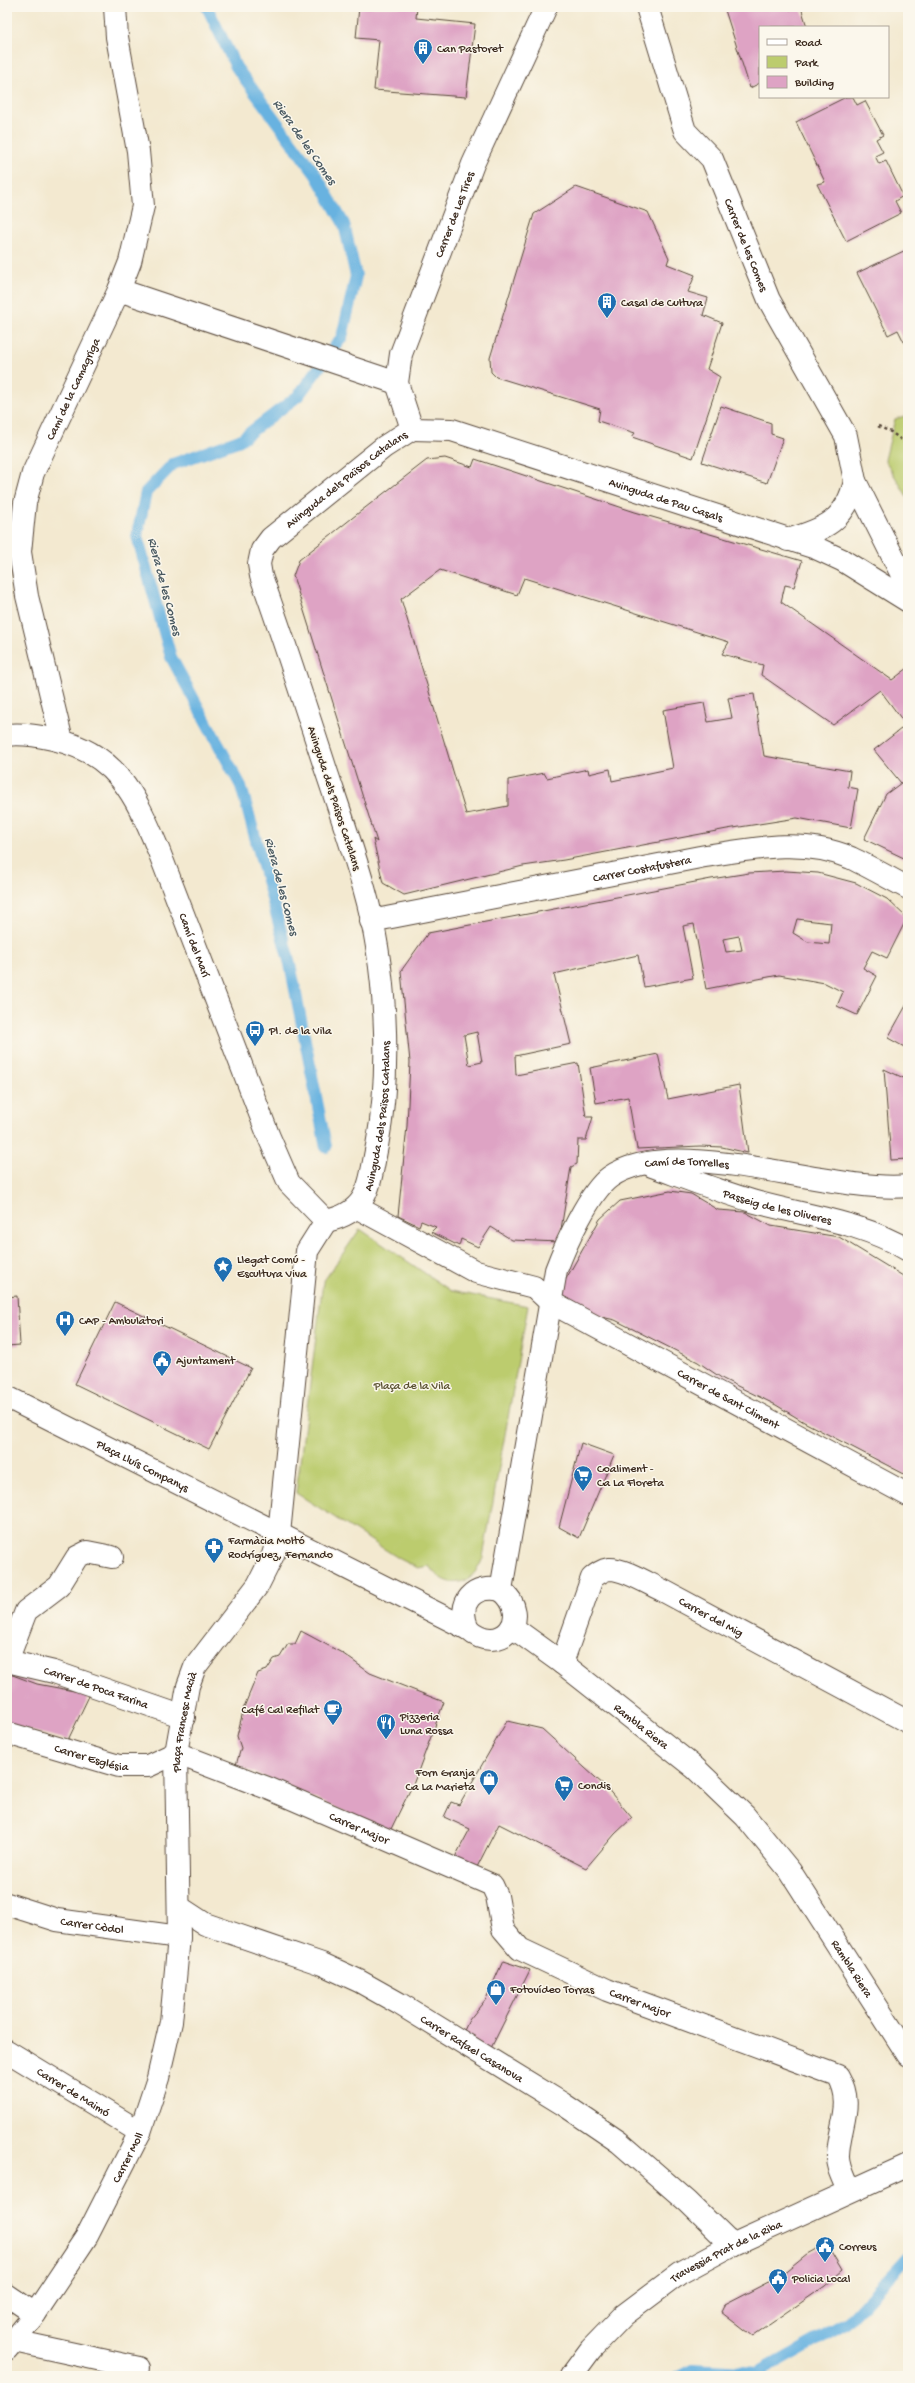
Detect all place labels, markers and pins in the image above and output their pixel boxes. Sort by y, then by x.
building icon: Can Pastoret [412,37,434,65]
place label: Can Pastoret [437,43,504,57]
building icon: Casal de Cultura [596,291,618,319]
place label: Casal de Cultura [621,297,703,311]
bus stop icon: Pl. de la Vila [244,1019,266,1047]
place label: Pl. de la Vila [268,1025,332,1039]
place label: Llegat Comú - Escultura Viva [237,1254,307,1282]
place icon: Llegat Comú - Escultura Viva [212,1255,234,1283]
hospital icon: CAP - Ambulatori [54,1309,76,1337]
place label: CAP - Ambulatori [79,1315,164,1329]
public building icon: Ajuntament [151,1349,173,1377]
place label: Ajuntament [176,1355,236,1369]
place label: Coaliment - Ca La Floreta [597,1463,664,1491]
supermarket icon: Coaliment - Ca La Floreta [572,1464,594,1492]
place label: Farmàcia Moltó Rodríguez, Fernando [227,1535,333,1563]
pharmacy icon: Farmàcia Moltó Rodríguez, Fernando [203,1536,225,1564]
cafe icon: Café Cal Refilat [322,1698,344,1726]
place label: Café Cal Refilat [242,1704,320,1718]
place label: Pizzeria Luna Rossa [399,1711,454,1739]
restaurant icon: Pizzeria Luna Rossa [375,1712,397,1740]
place label: Forn Granja Ca La Marieta [406,1767,475,1795]
shop icon: Forn Granja Ca La Marieta [478,1768,500,1796]
supermarket icon: Condis [553,1774,575,1802]
place label: Condis [578,1780,611,1794]
shop icon: Fotovídeo Torras [485,1978,507,2006]
place label: Fotovídeo Torras [509,1984,595,1998]
public building icon: Correus [814,2235,836,2263]
place label: Correus [839,2241,877,2255]
public building icon: Policia Local [767,2267,789,2295]
place label: Policia Local [791,2273,851,2287]

